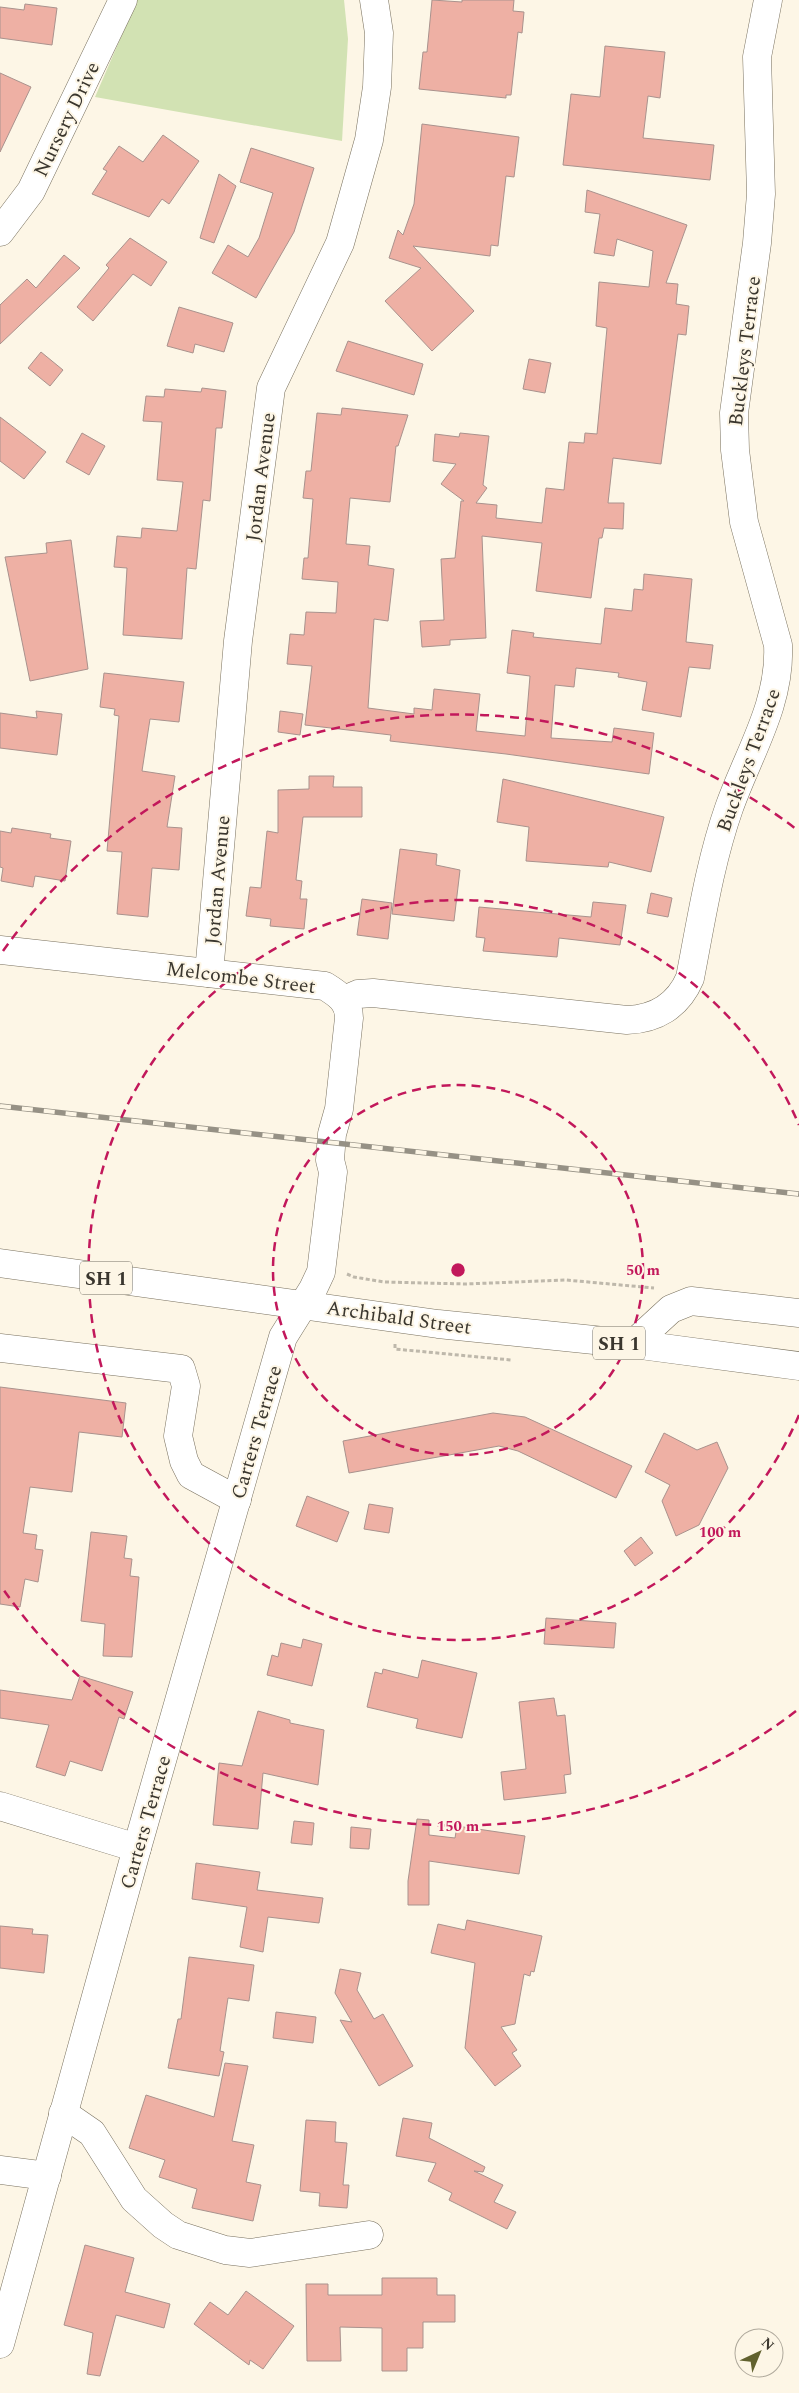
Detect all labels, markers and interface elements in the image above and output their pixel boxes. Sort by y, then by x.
street label: Nursery Drive [26,57,108,182]
street label: Buckleys Terrace [721,274,769,428]
street label: Jordan Avenue [238,411,284,543]
street label: Buckleys Terrace [709,684,789,836]
street label: Jordan Avenue [197,814,239,946]
street label: Melcombe Street [164,954,317,1002]
text: 50 m [626,1259,661,1282]
centre of rings [449,1261,467,1279]
road number: SH 1 [80,1262,132,1294]
street label: Archibald Street [325,1293,473,1343]
road number: SH 1 [593,1326,645,1360]
street label: Carters Terrace [224,1362,290,1503]
text: 100 m [699,1521,742,1544]
street label: Carters Terrace [113,1752,179,1893]
text: 150 m [437,1815,480,1838]
north arrow [734,2328,784,2378]
text: N [756,2332,779,2356]

